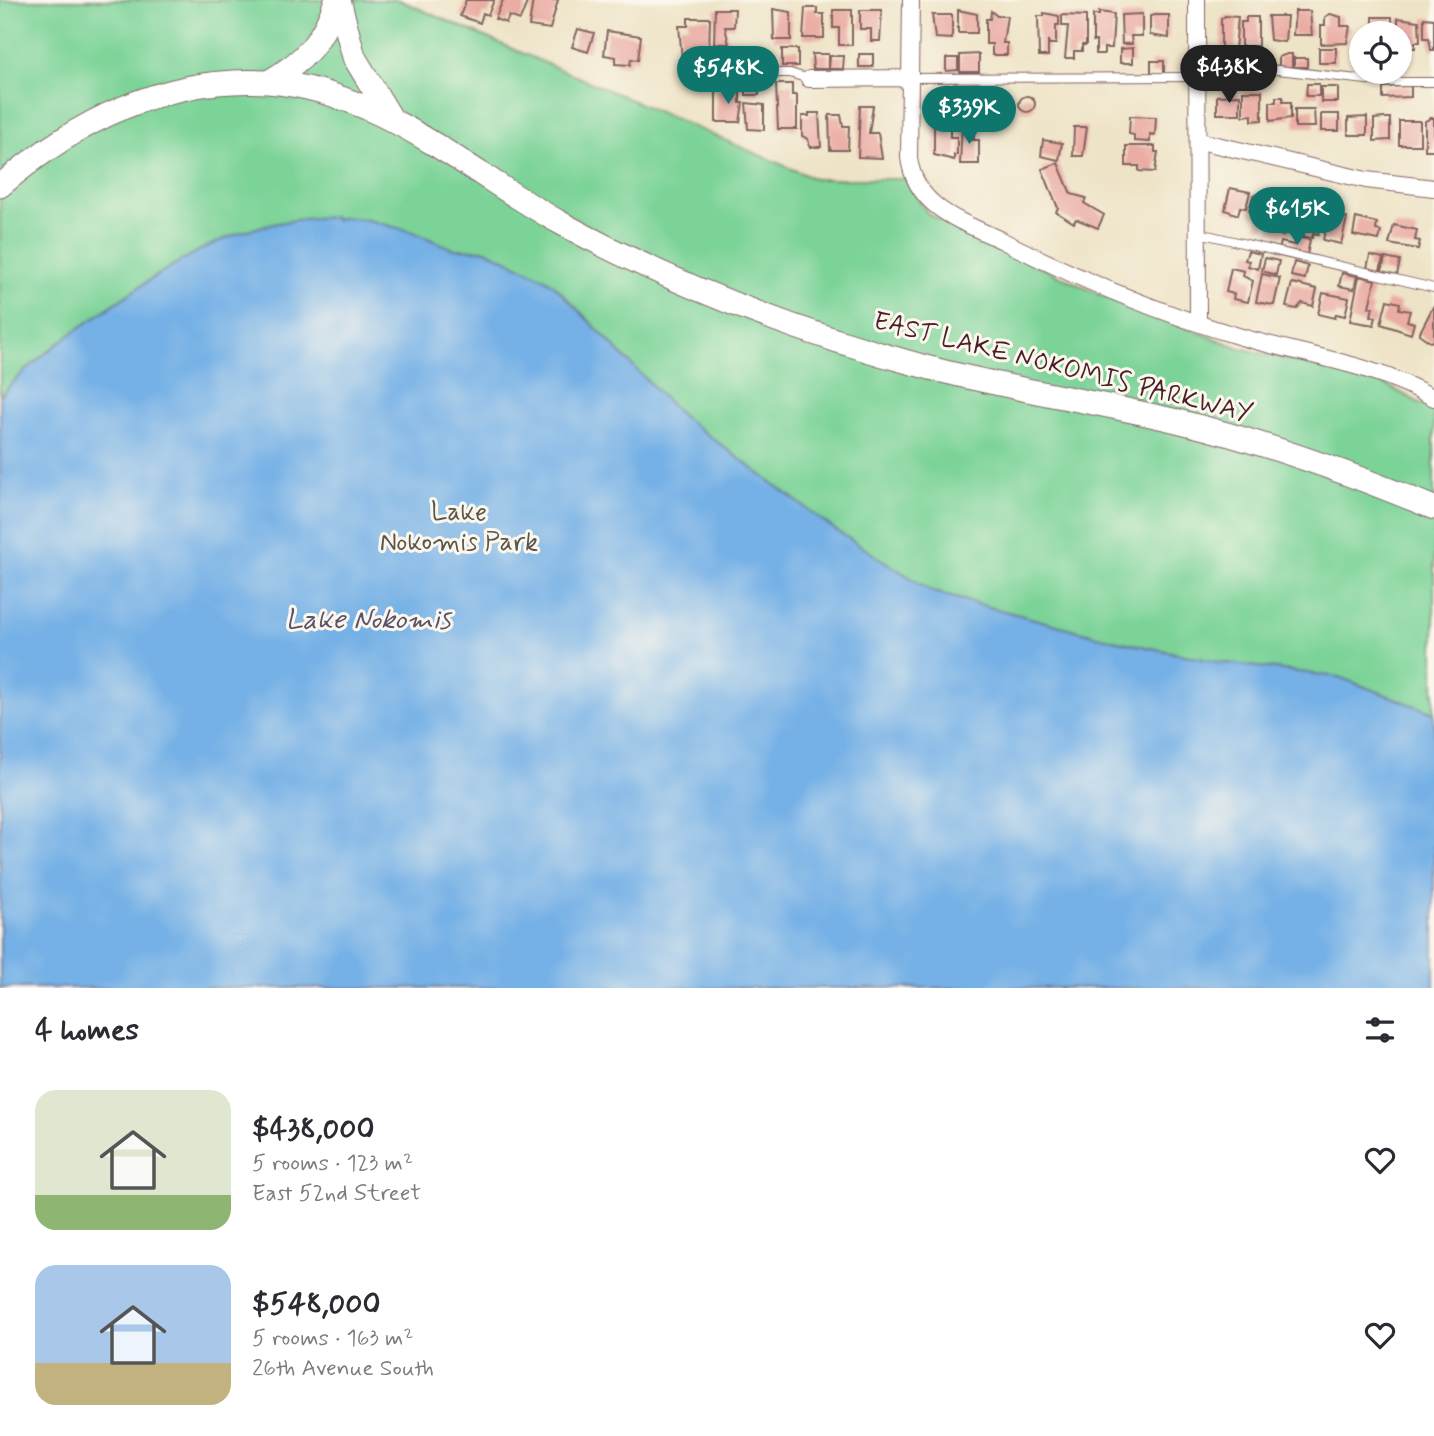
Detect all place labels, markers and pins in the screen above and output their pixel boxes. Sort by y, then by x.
pin: $548K [679,46,777,106]
pin: $438K [1180,46,1278,105]
pin: $339K [920,86,1018,146]
pin: $615K [1248,188,1346,247]

